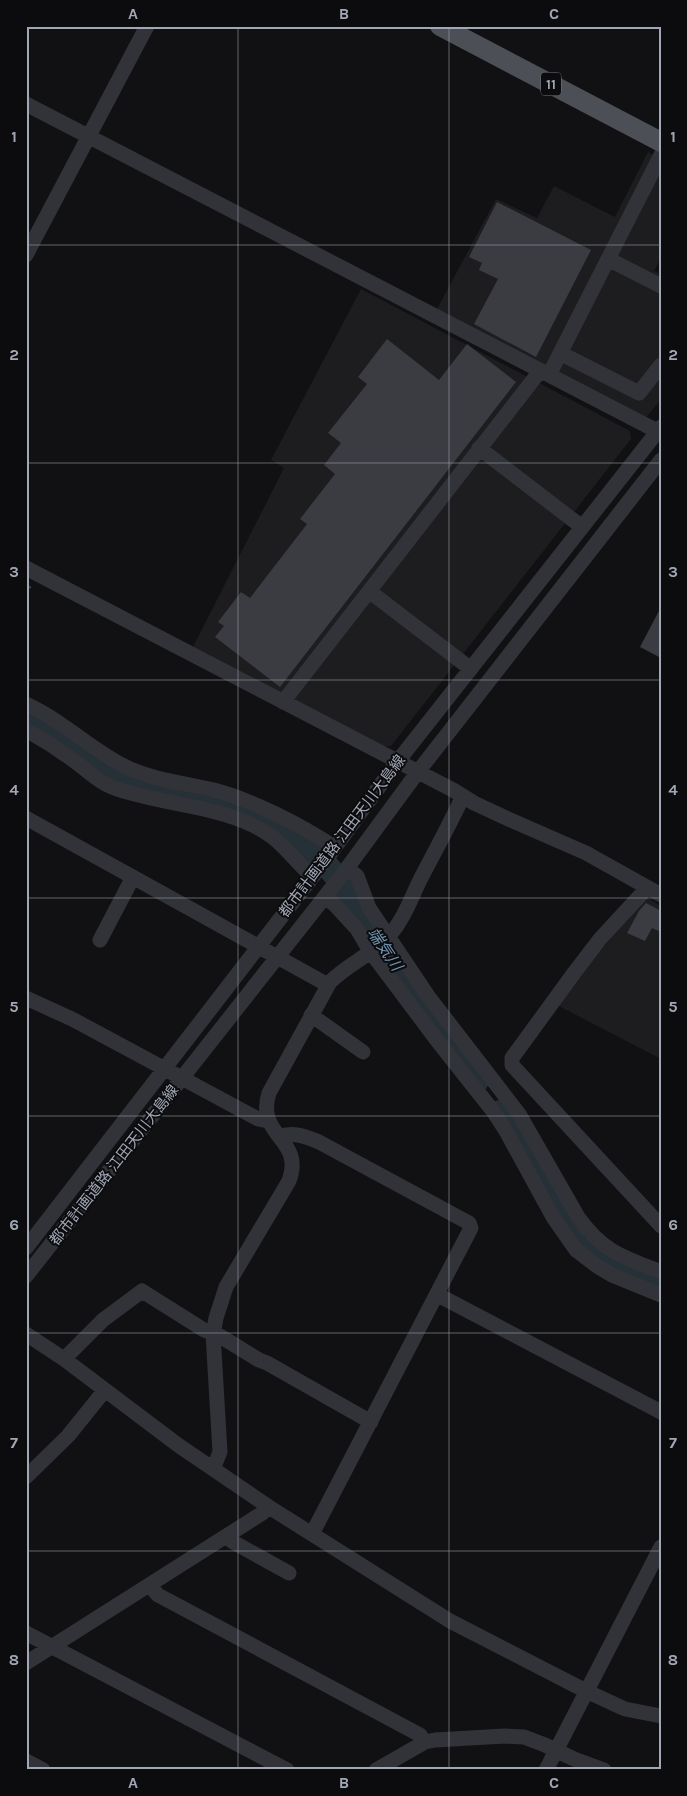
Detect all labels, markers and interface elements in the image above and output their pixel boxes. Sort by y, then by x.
text: A [128,4,138,23]
text: B [339,4,349,23]
text: C [549,4,559,23]
road number: 11 [541,72,561,96]
text: 1 [11,127,17,146]
text: 1 [670,127,676,146]
text: 2 [9,345,19,364]
text: 2 [668,345,678,364]
text: 3 [9,562,19,581]
text: 3 [668,562,678,581]
street label: 都市計画道路 江田天川大島線 [275,751,409,921]
text: 4 [9,780,19,799]
text: 4 [668,780,678,799]
water label: 端気川 [364,924,407,976]
text: 5 [9,997,19,1016]
text: 5 [668,997,678,1016]
street label: 都市計画道路 江田天川大島線 [46,1081,182,1249]
text: 6 [9,1215,19,1234]
text: 6 [668,1215,678,1234]
text: 7 [10,1433,18,1452]
text: 7 [669,1433,677,1452]
text: 8 [9,1650,19,1669]
text: 8 [668,1650,678,1669]
text: A [128,1773,138,1792]
text: B [339,1773,349,1792]
text: C [549,1773,559,1792]

